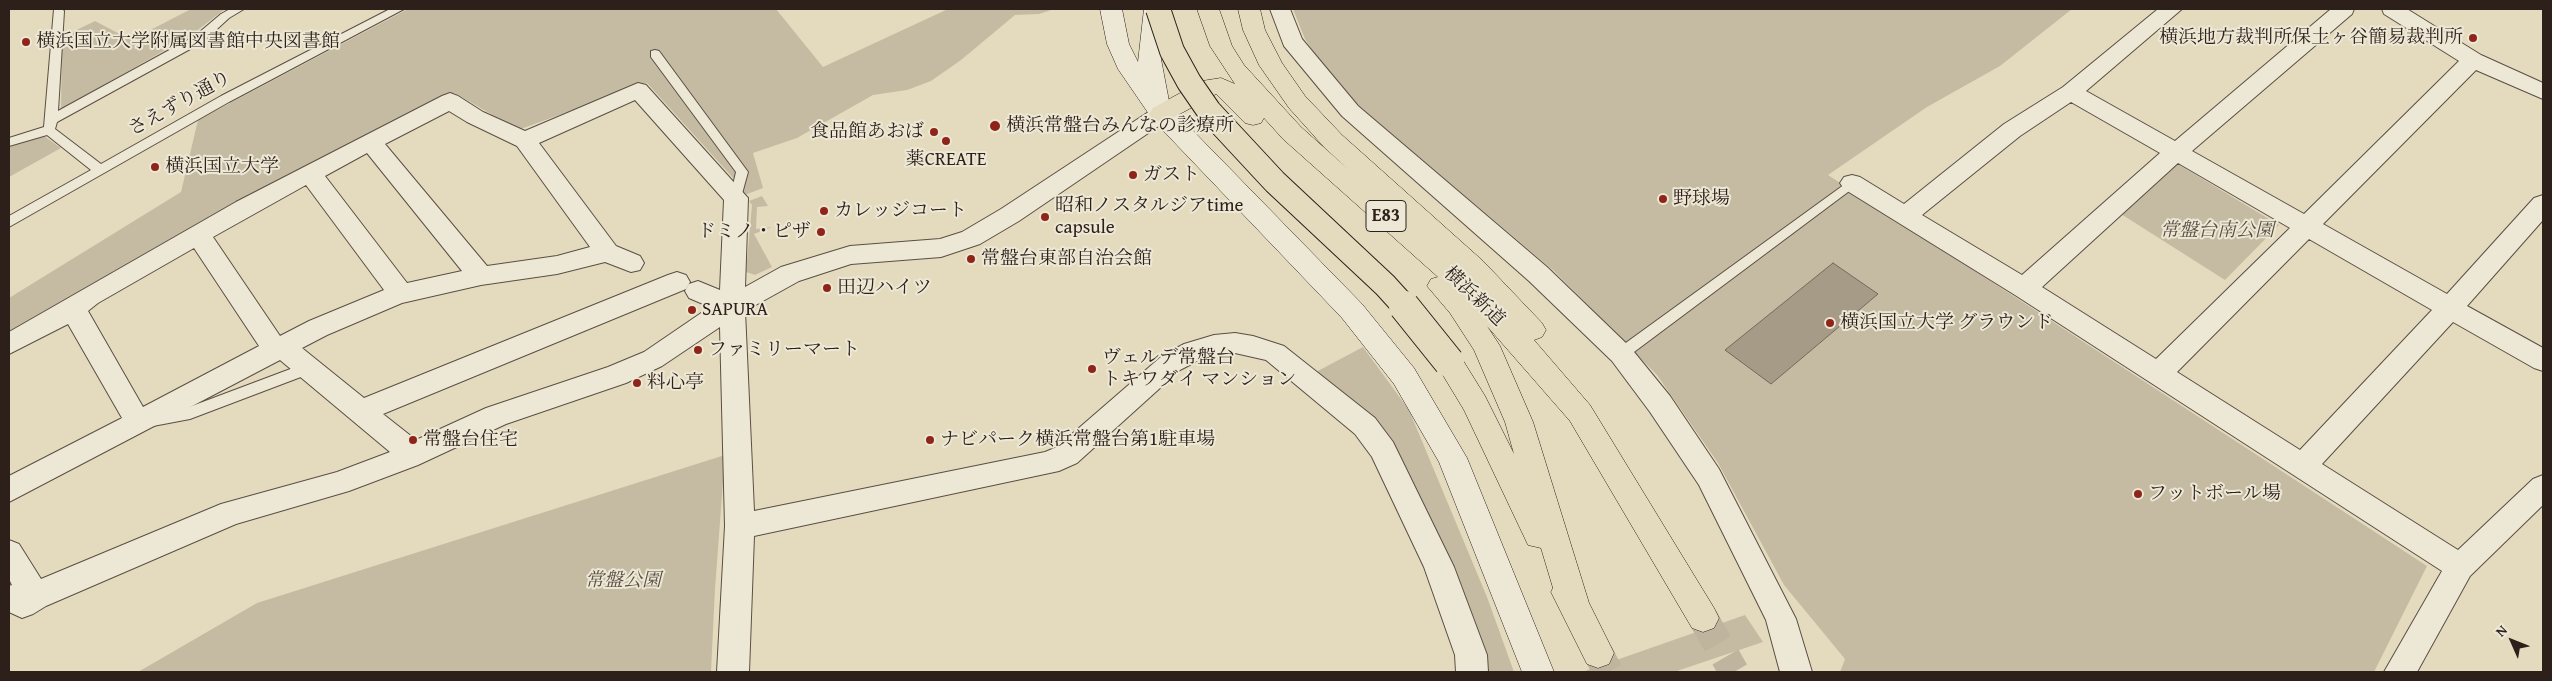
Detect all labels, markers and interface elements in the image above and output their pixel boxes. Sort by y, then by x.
place label: 横浜地方裁判所保土ヶ谷簡易裁判所 [2159,27,2463,49]
place label: 横浜国立大学附属図書館中央図書館 [36,31,340,53]
marker: 横浜地方裁判所保土ヶ谷簡易裁判所 [2467,32,2479,44]
marker: 横浜国立大学附属図書館中央図書館 [20,36,32,48]
street label: さえずり通り [125,66,235,142]
place label: 横浜常盤台みんなの診療所 [1006,115,1234,137]
marker: 横浜常盤台みんなの診療所 [988,119,1002,133]
place label: 食品館あおば [810,121,924,143]
marker: 食品館あおば [928,126,940,138]
marker: 薬CREATE [940,135,952,147]
place label: 薬CREATE [906,149,986,171]
place label: 横浜国立大学 [165,156,279,178]
marker: 横浜国立大学 [149,161,161,173]
place label: ガスト [1143,164,1200,186]
marker: ガスト [1127,169,1139,181]
place label: 野球場 [1673,188,1730,210]
marker: 野球場 [1657,193,1669,205]
place label: 昭和ノスタルジアtime capsule [1055,195,1243,239]
place label: カレッジコート [834,200,967,222]
road number: E83 [1366,200,1406,232]
marker: カレッジコート [818,205,830,217]
marker: 昭和ノスタルジアtime capsule [1039,211,1051,223]
park label: 常盤台南公園 [2160,220,2274,242]
place label: ドミノ・ピザ [697,221,811,243]
marker: ドミノ・ピザ [815,226,827,238]
place label: 常盤台東部自治会館 [981,248,1152,270]
marker: 常盤台東部自治会館 [965,253,977,265]
street label: 横浜新道 [1439,262,1509,332]
place label: 田辺ハイツ [837,277,932,299]
marker: 田辺ハイツ [821,282,833,294]
place label: SAPURA [702,299,768,321]
marker: SAPURA [686,304,698,316]
place label: 横浜国立大学 グラウンド [1840,312,2053,334]
marker: 横浜国立大学 グラウンド [1824,317,1836,329]
place label: ファミリーマート [708,339,860,361]
marker: ファミリーマート [692,344,704,356]
place label: ヴェルデ常盤台 トキワダイ マンション [1102,347,1296,391]
marker: ヴェルデ常盤台 トキワダイ マンション [1086,363,1098,375]
place label: 料心亭 [647,372,704,394]
marker: 料心亭 [631,377,643,389]
place label: 常盤台住宅 [423,429,518,451]
place label: ナビパーク横浜常盤台第1駐車場 [940,429,1215,451]
marker: 常盤台住宅 [407,434,419,446]
marker: ナビパーク横浜常盤台第1駐車場 [924,434,936,446]
place label: フットボール場 [2148,483,2281,505]
marker: フットボール場 [2132,488,2144,500]
park label: 常盤公園 [585,570,661,592]
north arrow [2487,616,2537,666]
text: N [2491,620,2512,641]

